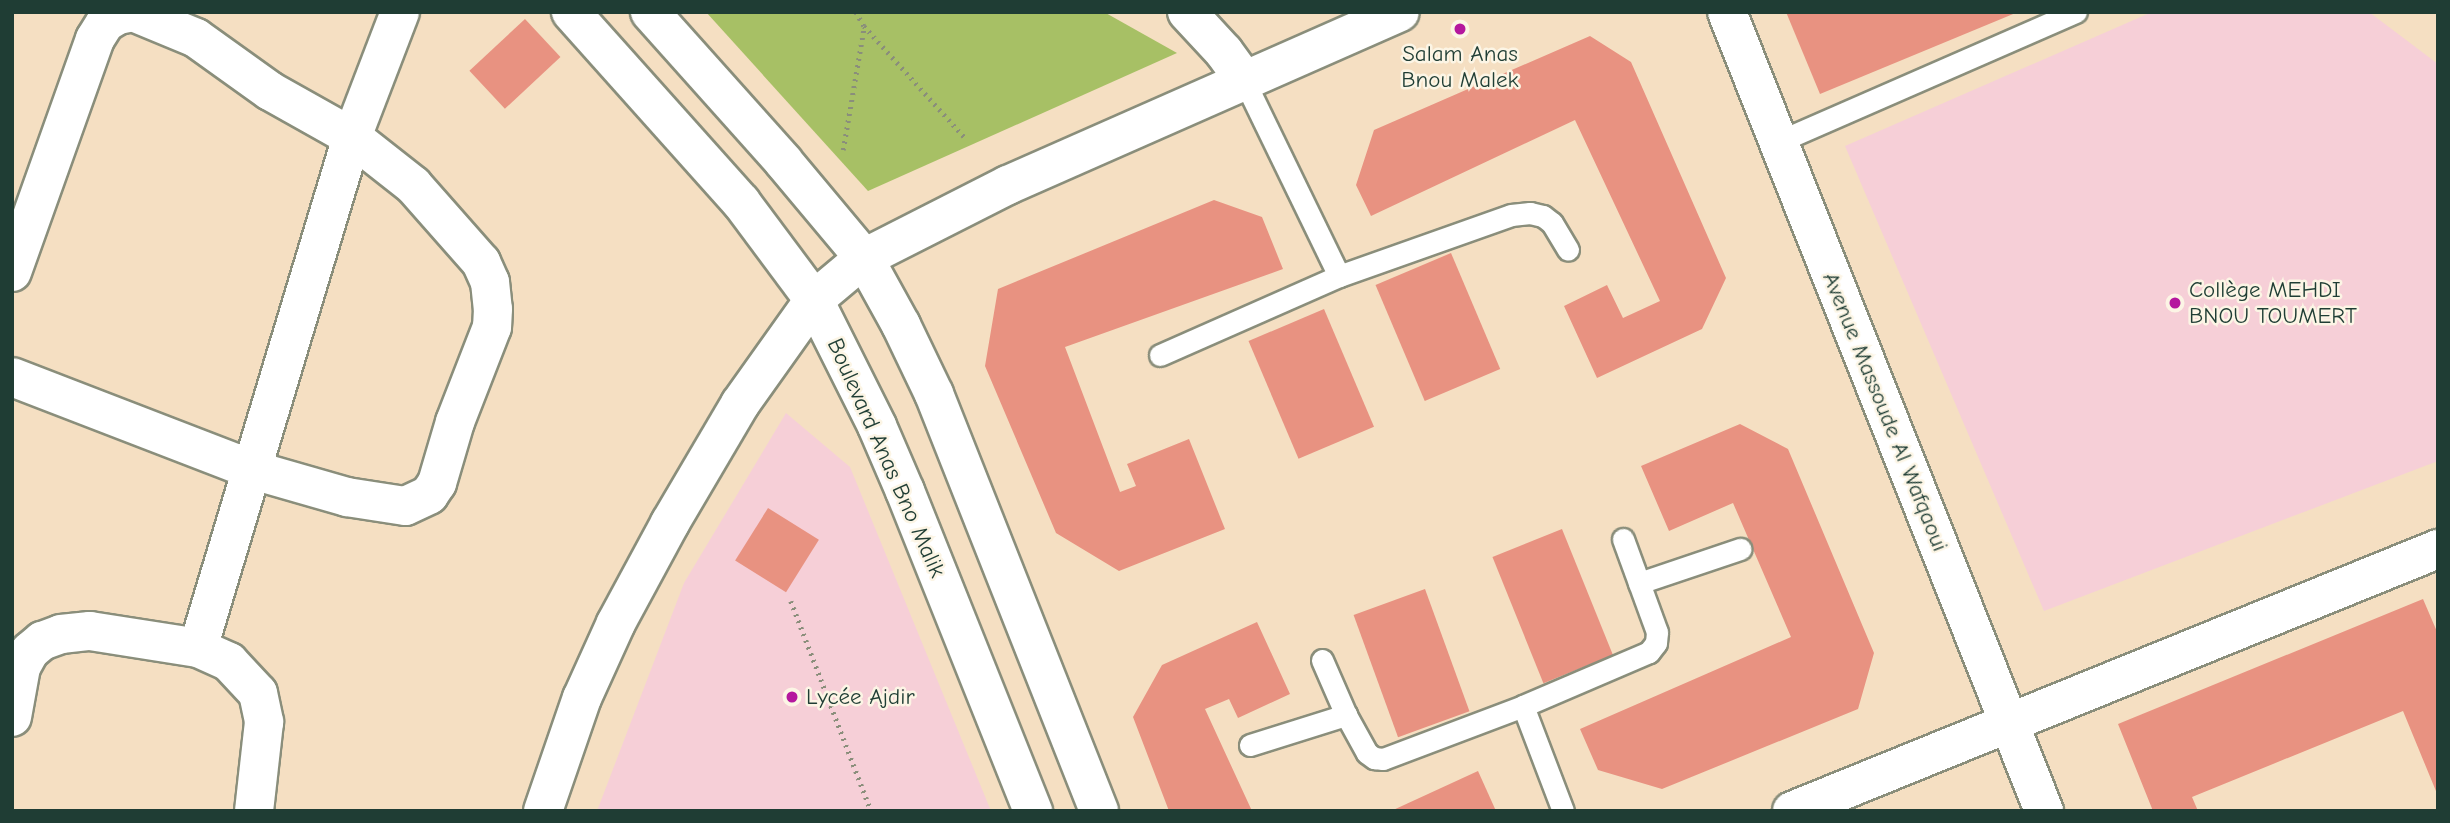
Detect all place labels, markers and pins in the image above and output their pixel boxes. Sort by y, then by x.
marker: Salam Anas Bnou Malek [1452,21,1468,37]
place label: Salam Anas Bnou Malek [1401,40,1519,94]
place label: Collège MEHDI BNOU TOUMERT [2189,276,2357,330]
marker: Collège MEHDI BNOU TOUMERT [2167,295,2183,311]
place label: Lycée Ajdir [806,683,915,711]
marker: Lycée Ajdir [784,689,800,705]

